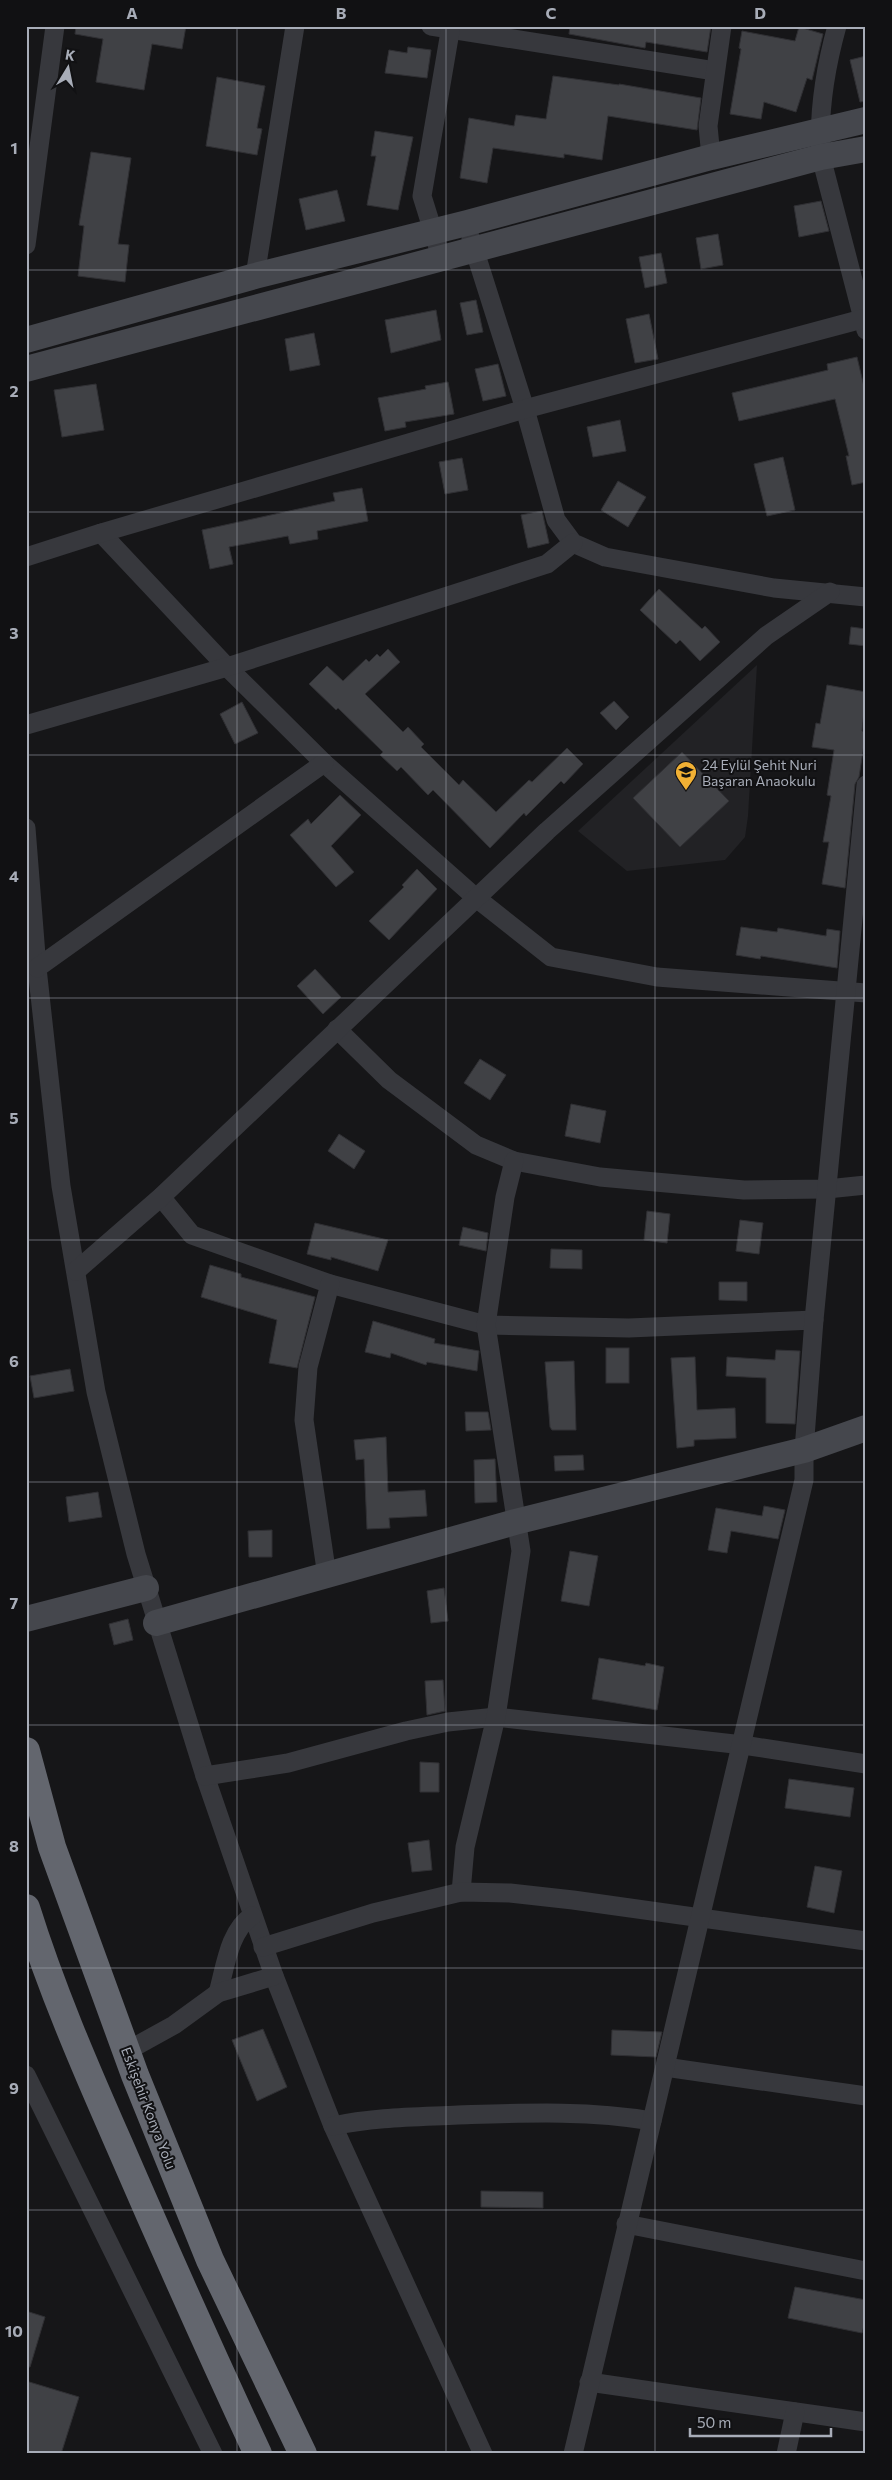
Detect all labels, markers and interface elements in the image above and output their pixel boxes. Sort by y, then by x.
text: A [126,3,138,22]
text: B [336,3,347,22]
text: C [546,3,557,22]
text: D [754,3,766,22]
north arrow [42,42,92,92]
text: K [64,45,77,64]
text: 1 [10,138,18,157]
text: 2 [9,381,19,400]
text: 3 [9,623,19,642]
place label: 24 Eylül Şehit Nuri Başaran Anaokulu [702,756,817,789]
school or university icon: 24 Eylül Şehit Nuri Başaran Anaokulu [674,760,698,791]
text: 4 [9,866,19,885]
text: 5 [9,1108,19,1127]
text: 6 [9,1351,19,1370]
text: 7 [10,1593,19,1612]
text: 8 [9,1836,19,1855]
street label: Eskişehir Konya Yolu [118,2045,180,2171]
text: 9 [9,2078,19,2097]
text: 10 [5,2321,23,2340]
scale bar [690,2405,831,2437]
text: 50 m [697,2413,731,2431]

